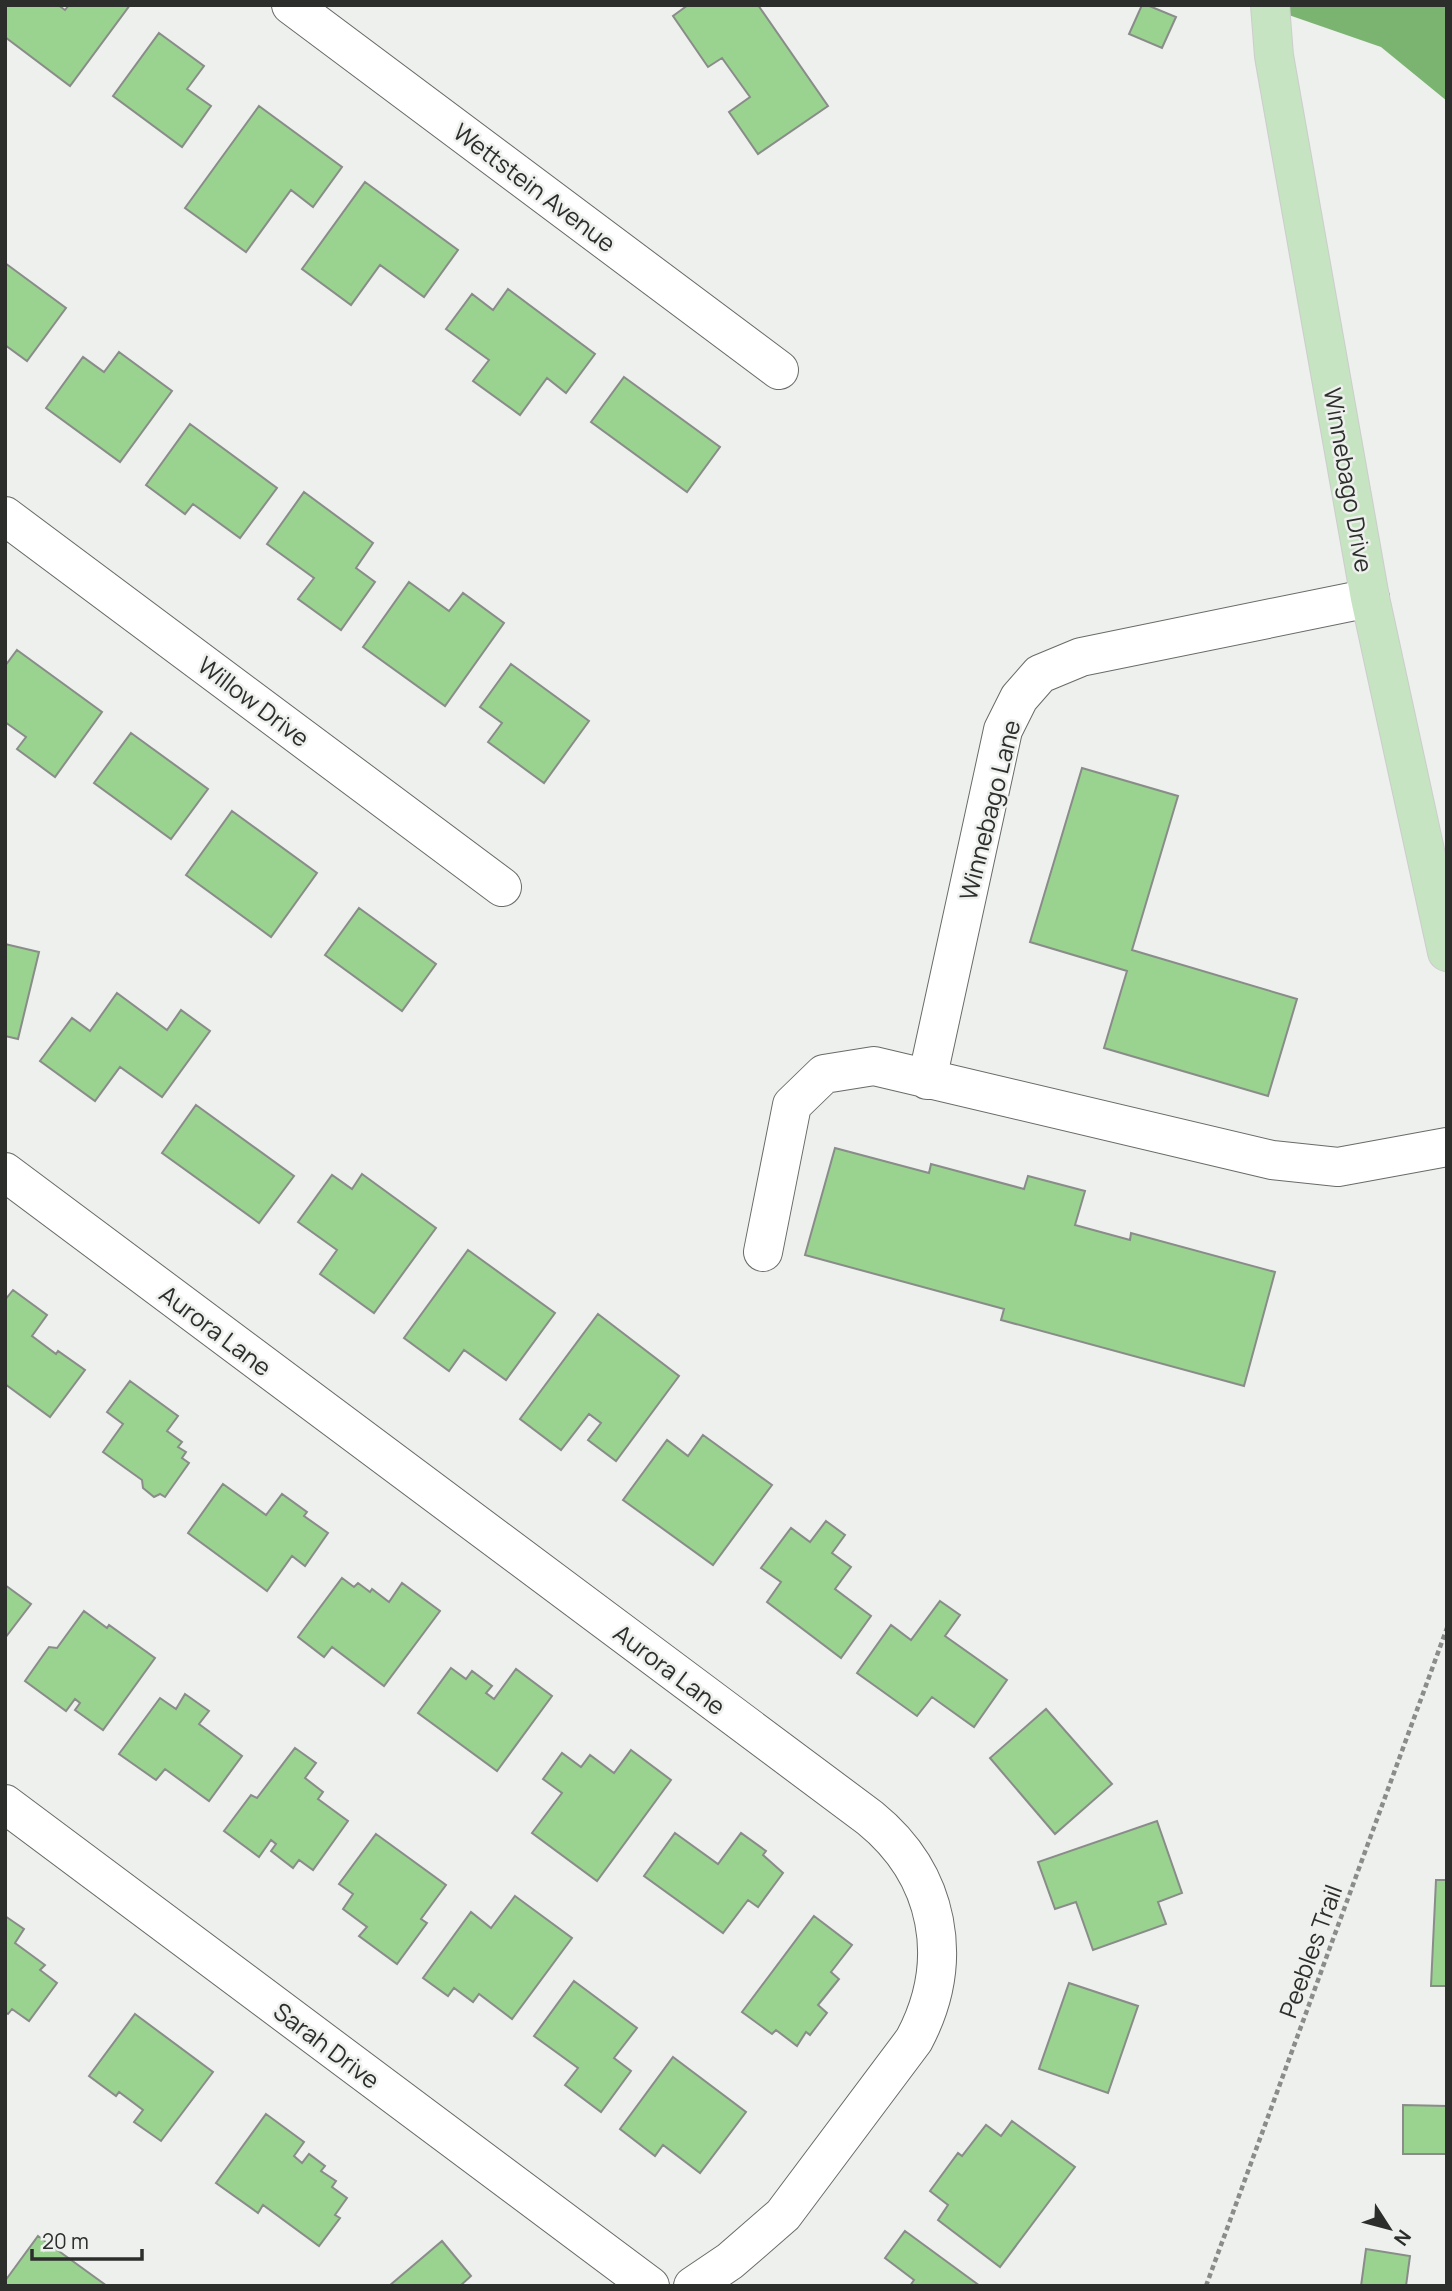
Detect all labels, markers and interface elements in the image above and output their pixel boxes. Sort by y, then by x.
street label: Wettstein Avenue [447,115,623,259]
street label: Winnebago Drive [1317,385,1381,575]
street label: Willow Drive [191,648,317,754]
street label: Winnebago Lane [951,716,1027,904]
street label: Aurora Lane [153,1277,279,1383]
street label: Aurora Lane [607,1616,733,1722]
street label: Peebles Trail [1271,1880,1349,2022]
street label: Sarah Drive [267,1994,387,2096]
north arrow [1354,2193,1424,2263]
scale bar [32,2218,142,2262]
text: N [1388,2225,1417,2251]
text: 20 m [42,2227,89,2255]

